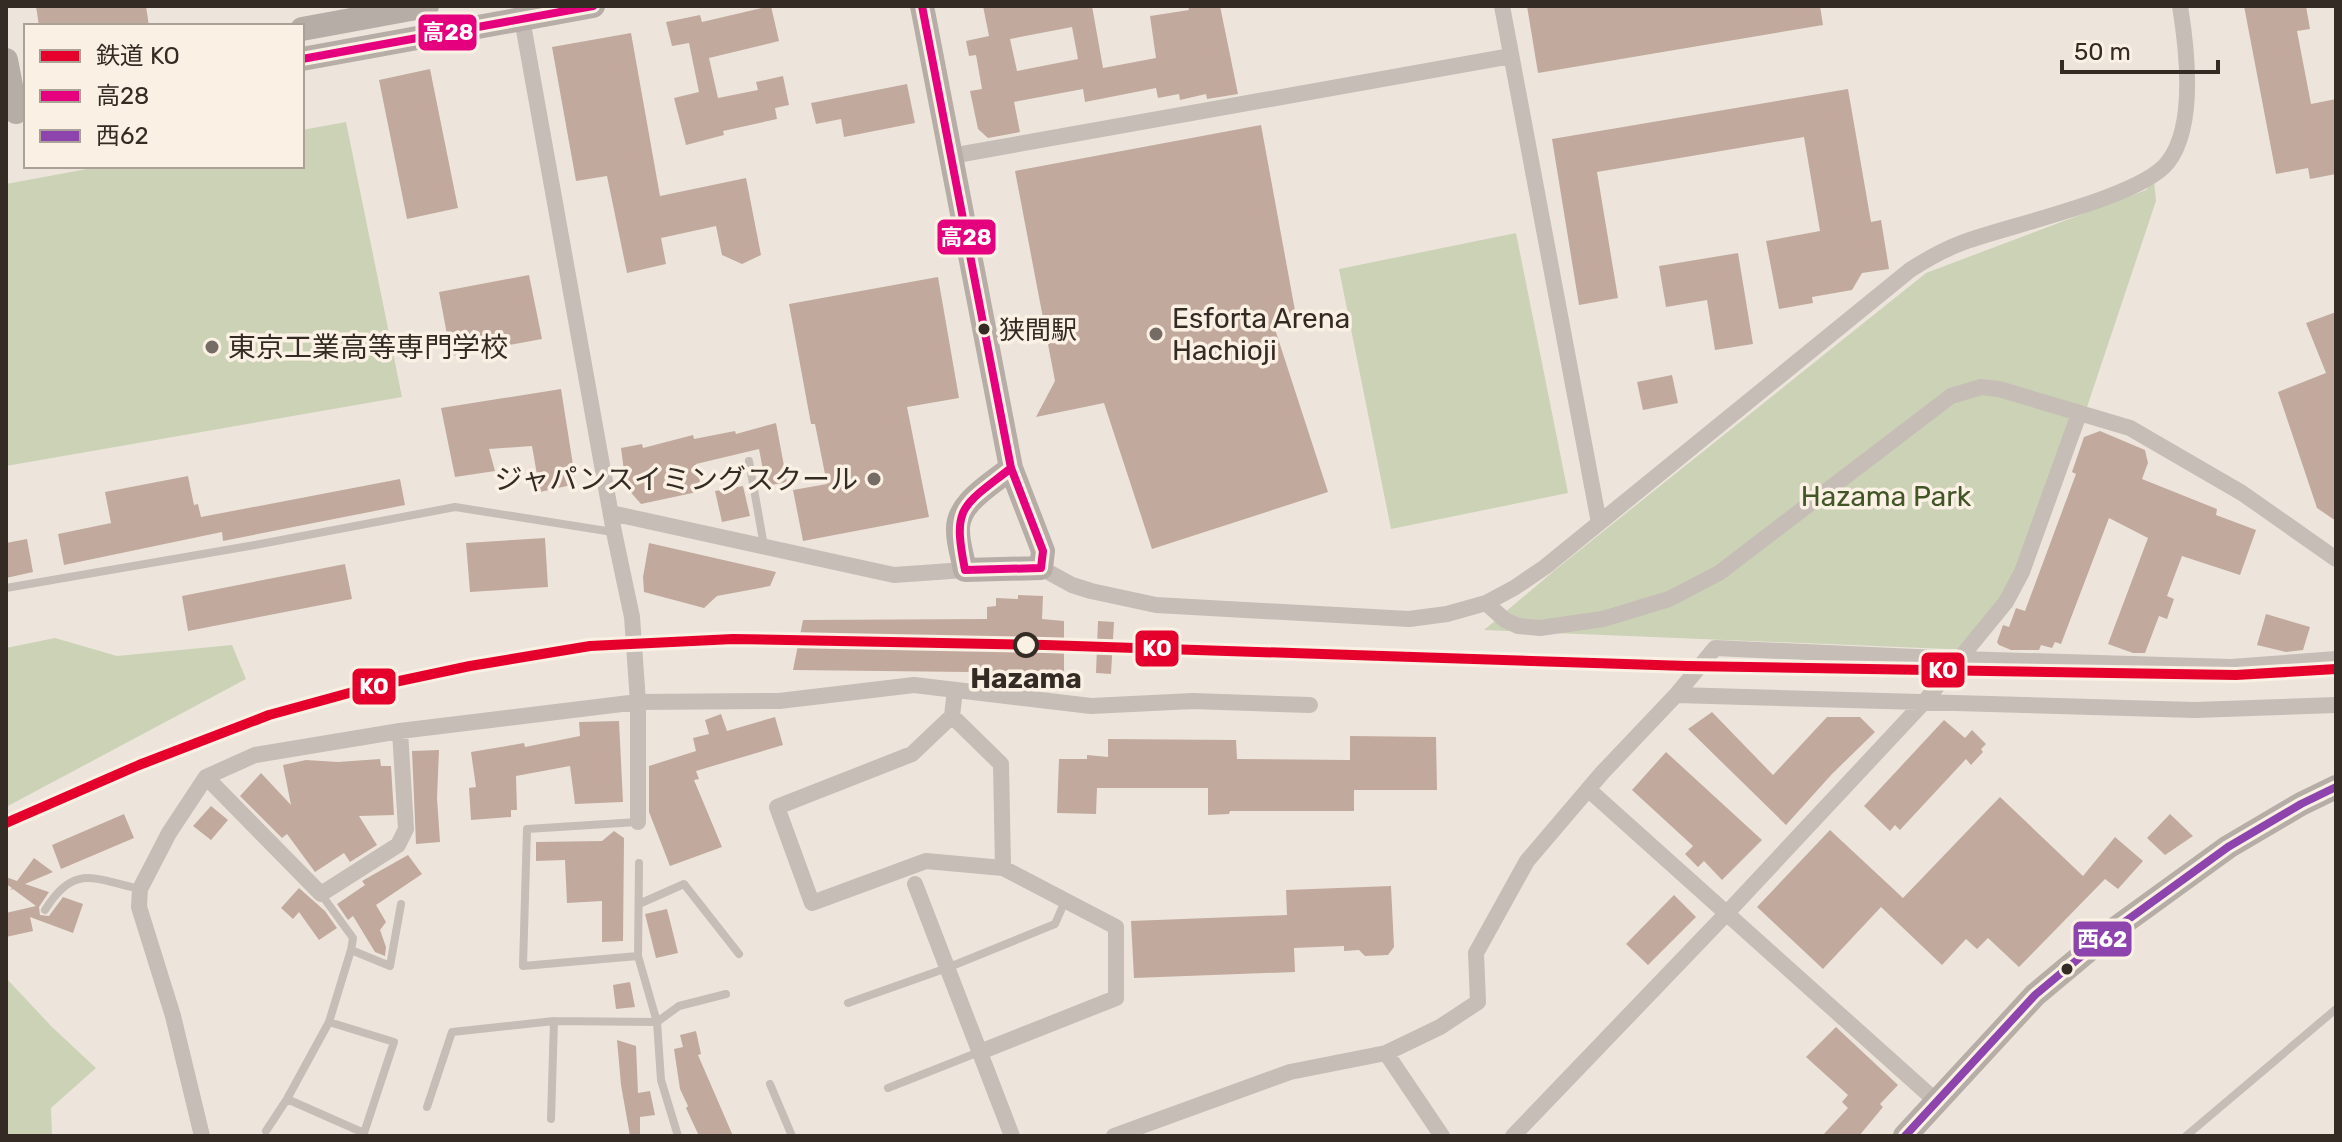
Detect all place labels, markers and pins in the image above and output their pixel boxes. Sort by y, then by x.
place label: Esforta Arena Hachioji [1172,302,1350,367]
place label: 狭間駅 [999,315,1077,346]
marker: 狭間駅 [976,321,992,337]
marker: Esforta Arena Hachioji [1147,325,1165,343]
place label: 東京工業高等専門学校 [228,331,508,364]
marker: 東京工業高等専門学校 [203,338,221,356]
place label: ジャパンスイミングスクール [495,463,858,496]
marker: ジャパンスイミングスクール [865,470,883,488]
marker: Hazama [1014,633,1038,657]
place label: Hazama [970,662,1082,695]
unlabelled marker [2059,961,2075,977]

